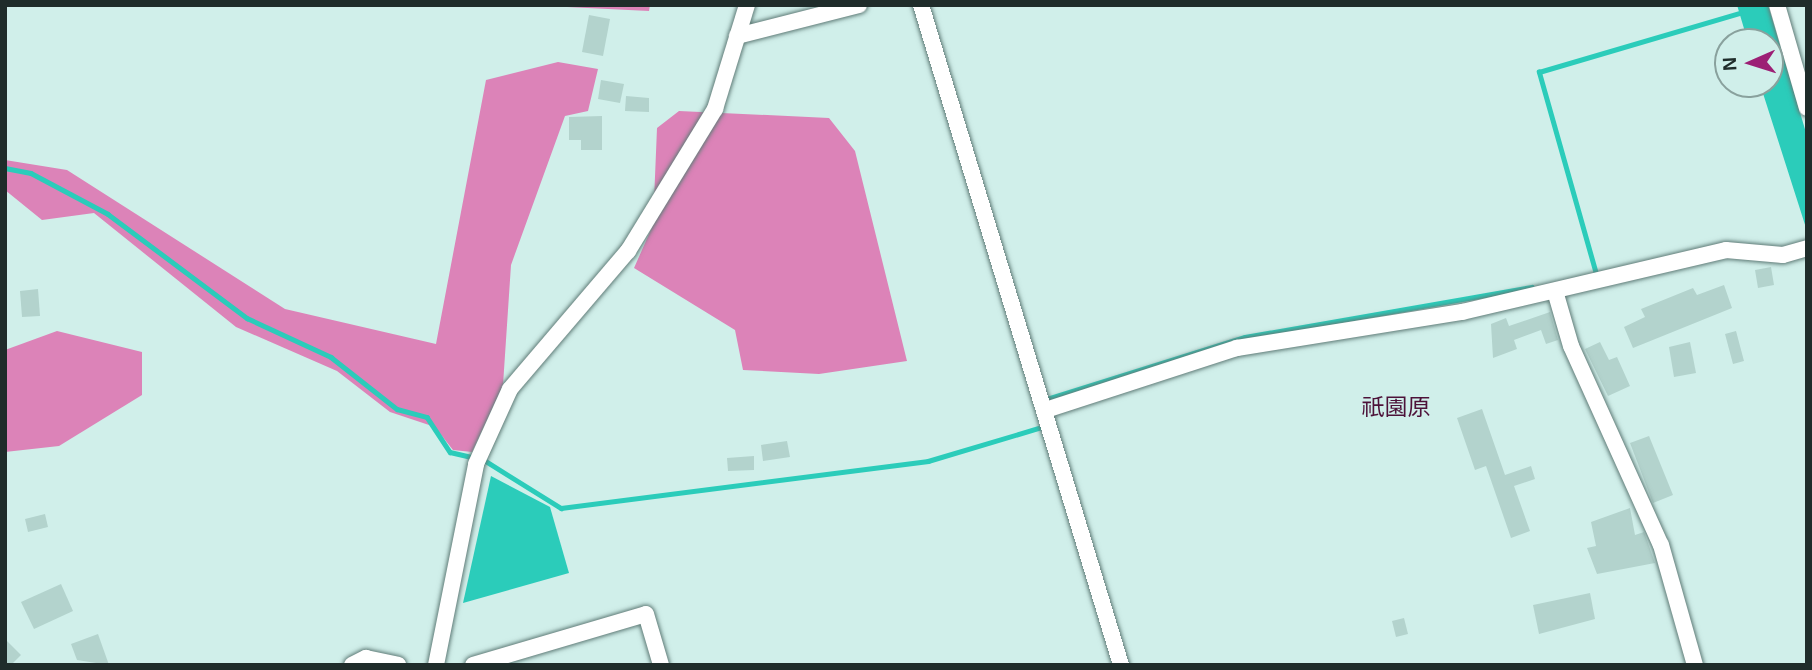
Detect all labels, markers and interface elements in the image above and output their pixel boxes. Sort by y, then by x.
north arrow [1714,28,1784,98]
text: N [1719,57,1740,71]
district label: 祇園原 [1362,393,1430,421]

